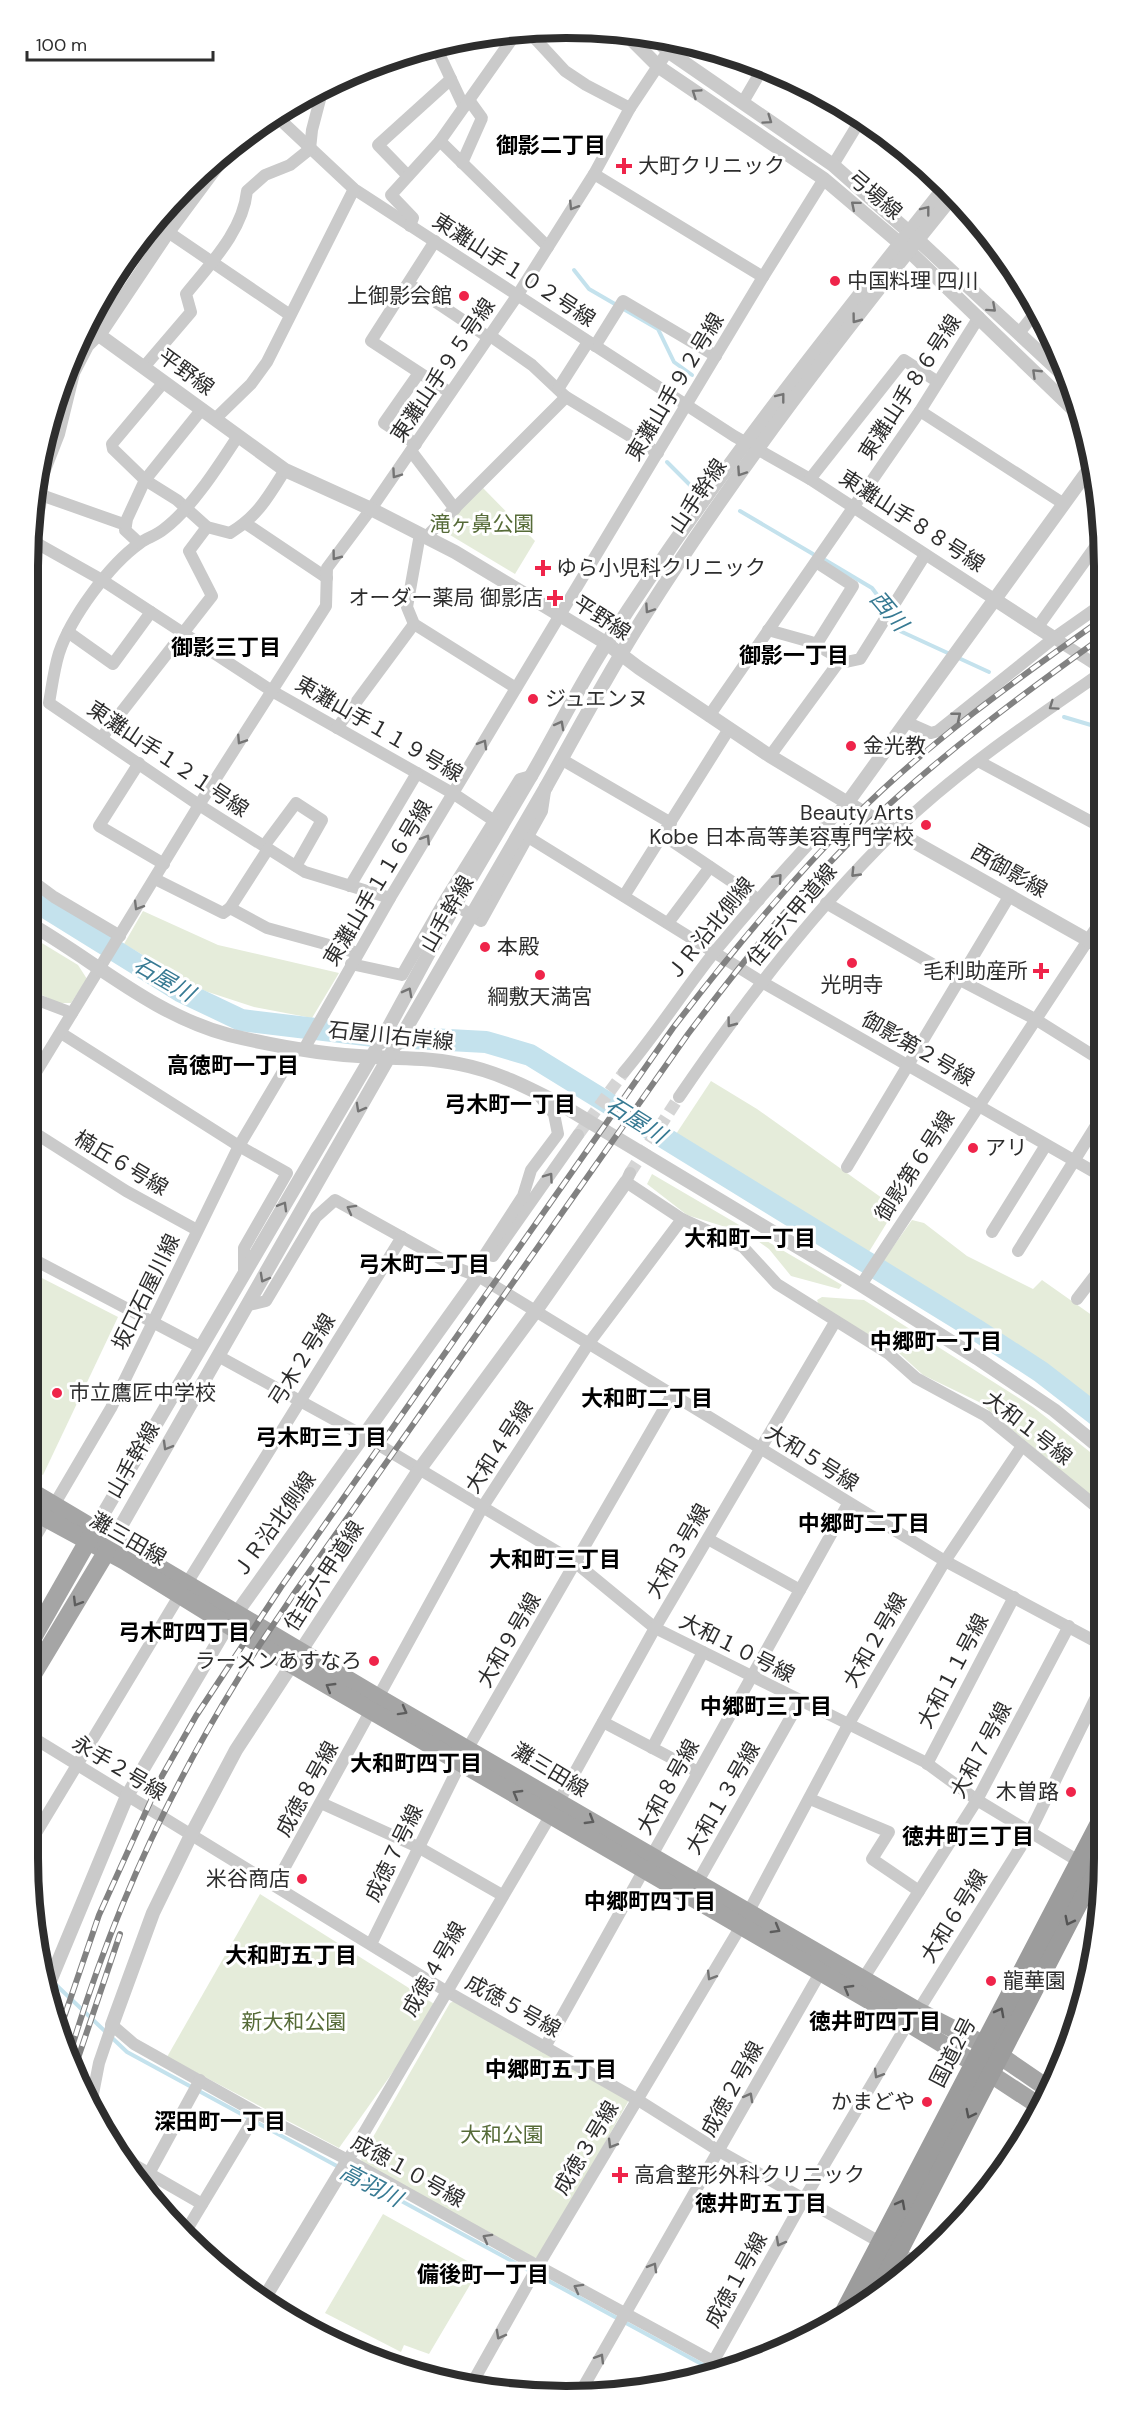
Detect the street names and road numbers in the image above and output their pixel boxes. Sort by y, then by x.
street label: 弓場線 [842,164,908,226]
street label: 東灘山手１０２号線 [427,207,601,333]
street label: 東灘山手９５号線 [384,293,502,447]
street label: 東灘山手９２号線 [620,308,730,466]
street label: 東灘山手８６号線 [853,309,967,465]
street label: 平野線 [152,342,220,402]
street label: 山手幹線 [663,453,733,539]
street label: 東灘山手８８号線 [834,464,990,578]
street label: 平野線 [568,589,636,647]
street label: 東灘山手１１９号線 [290,670,468,788]
street label: 東灘山手１２１号線 [82,695,254,823]
street label: 東灘山手１１６号線 [317,795,439,971]
street label: 西御影線 [966,838,1052,904]
street label: 住吉六甲道線 [741,858,843,972]
street label: 山手幹線 [414,871,480,957]
street label: ＪＲ沿北側線 [659,871,761,987]
street label: 御影第２号線 [856,1005,980,1093]
street label: 石屋川右岸線 [327,1015,455,1057]
street label: 御影第６号線 [869,1106,961,1226]
street label: 楠丘６号線 [69,1124,173,1202]
street label: 坂口石屋川線 [106,1229,186,1355]
street label: 弓木２号線 [262,1308,342,1412]
street label: 大和１号線 [978,1385,1078,1471]
street label: 大和４号線 [459,1395,539,1499]
street label: 山手幹線 [100,1417,166,1503]
street label: 大和５号線 [760,1418,864,1498]
street label: ＪＲ沿北側線 [226,1466,322,1584]
street label: 大和３号線 [640,1499,716,1603]
street label: 灘三田線 [85,1506,171,1572]
street label: 住吉六甲道線 [278,1516,370,1636]
street label: 大和９号線 [471,1588,547,1692]
street label: 大和２号線 [837,1588,913,1692]
street label: 大和１０号線 [675,1607,799,1689]
street label: 大和１１号線 [911,1609,995,1733]
street label: 大和７号線 [944,1697,1018,1803]
street label: 永手２号線 [67,1729,171,1807]
street label: 大和８号線 [630,1734,706,1840]
street label: 成徳８号線 [269,1736,345,1842]
street label: 灘三田線 [507,1736,593,1804]
street label: 大和１３号線 [679,1736,767,1860]
street label: 成徳７号線 [358,1800,430,1906]
street label: 大和６号線 [914,1864,994,1968]
street label: 成徳４号線 [396,1917,472,2021]
street label: 成徳５号線 [460,1968,566,2044]
street label: 国道2号 [923,2012,983,2092]
street label: 成徳２号線 [694,2036,770,2142]
street label: 成徳３号線 [547,2096,625,2200]
street label: 成徳１０号線 [346,2128,470,2214]
street label: 成徳１号線 [698,2227,774,2333]

